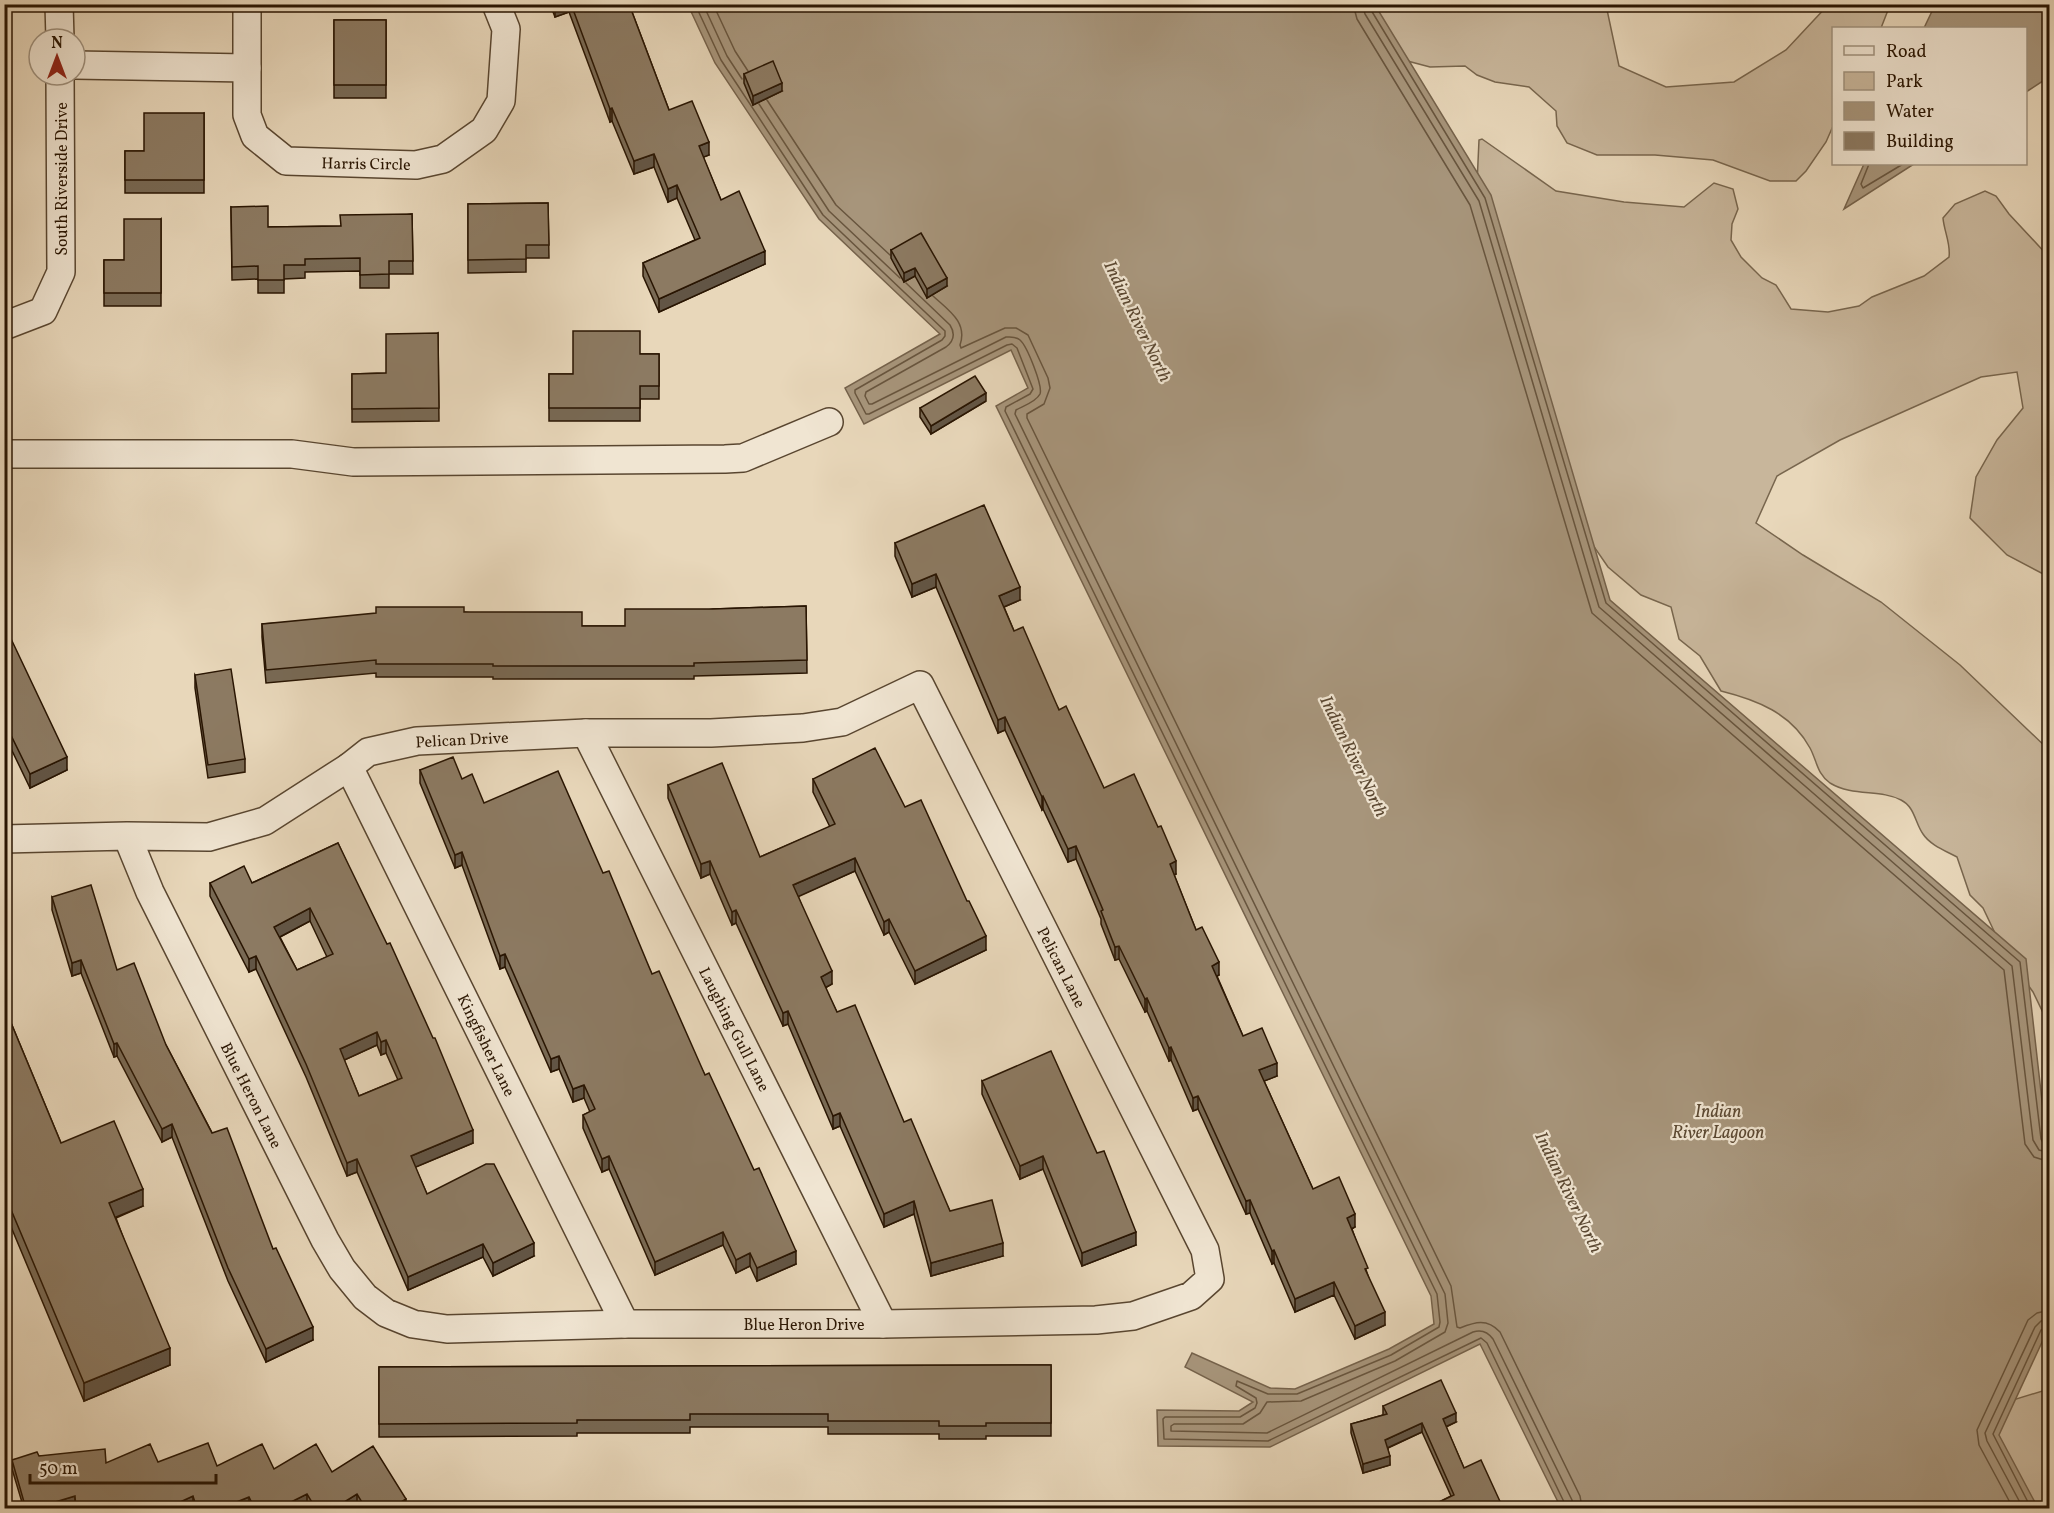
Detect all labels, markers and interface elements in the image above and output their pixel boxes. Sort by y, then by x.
north arrow [27,27,87,87]
legend [1832,27,2027,165]
text: N [51,33,63,55]
text: Road [1886,40,1927,65]
text: Park [1886,70,1923,95]
text: Water [1886,100,1934,125]
street label: South Riverside Drive [52,102,74,256]
text: Building [1886,130,1954,155]
street label: Harris Circle [321,153,411,177]
water label: Indian River North [1096,257,1177,386]
water label: Indian River North [1312,692,1393,821]
street label: Pelican Drive [415,728,509,754]
street label: Pelican Lane [1030,924,1090,1012]
street label: Laughing Gull Lane [692,964,774,1096]
street label: Kingfisher Lane [451,991,520,1101]
street label: Blue Heron Lane [214,1039,286,1153]
water label: Indian River Lagoon [1672,1100,1764,1146]
water label: Indian River North [1527,1128,1608,1257]
street label: Blue Heron Drive [743,1315,865,1337]
scale bar [30,1447,216,1485]
text: 50 m [39,1457,78,1482]

